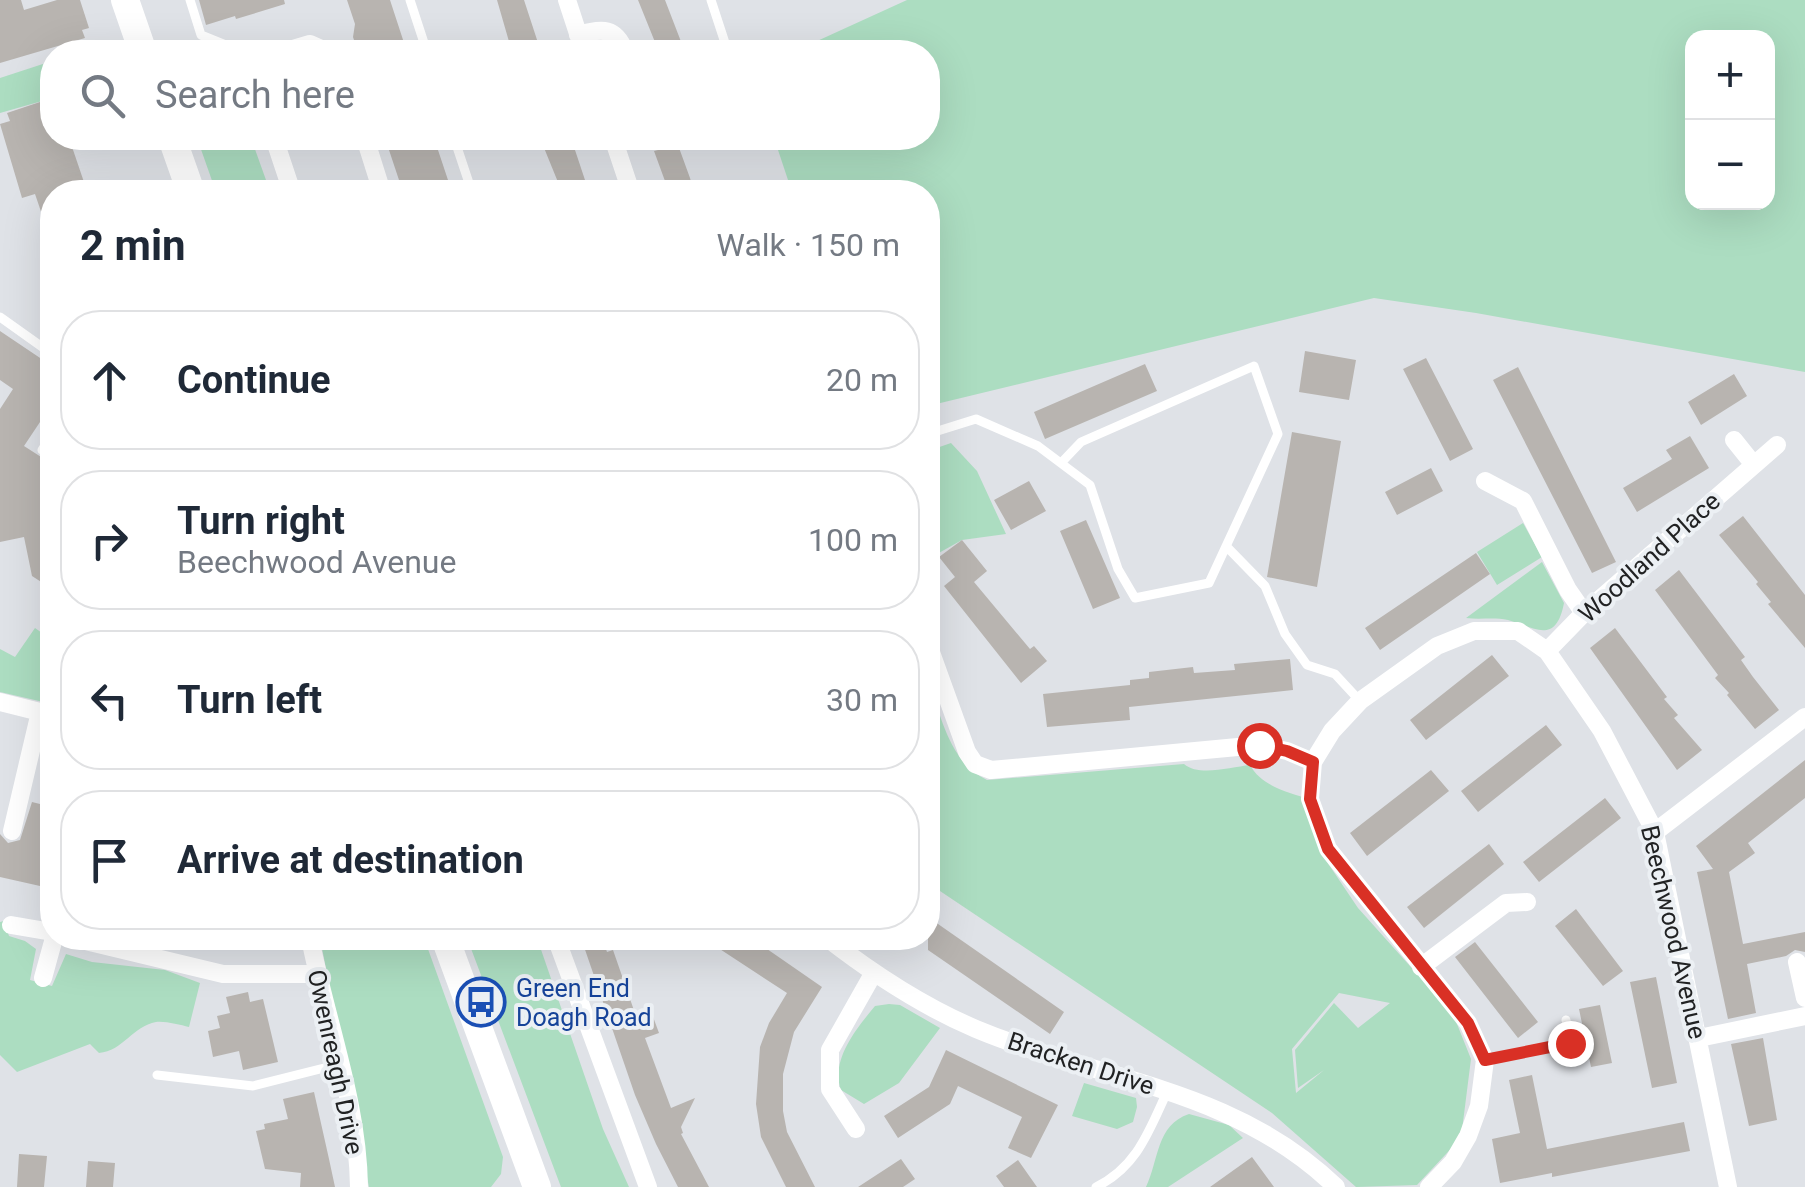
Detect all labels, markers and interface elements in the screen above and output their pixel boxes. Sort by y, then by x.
map controls [1685,30,1775,210]
button: + [1685,30,1775,120]
search box [40,40,940,150]
icon: search [75,68,130,123]
text: Search here [155,73,355,117]
button: − [1685,120,1775,210]
text: 2 min [80,221,186,270]
text: Walk · 150 m [717,226,900,264]
icon: ahead [82,353,137,408]
text: Continue [177,358,331,402]
text: 20 m [826,361,898,399]
street label: Woodland Place [1573,486,1726,628]
text: Turn right [177,499,345,543]
icon: right [82,513,137,568]
text: 100 m [808,521,898,559]
text: Beechwood Avenue [177,543,456,581]
icon: left [82,673,137,728]
text: Turn left [177,678,322,722]
text: 30 m [826,681,898,719]
route start [1237,723,1283,769]
street label: Beechwood Avenue [1635,822,1712,1042]
icon: arrive [82,833,137,888]
text: Arrive at destination [177,838,524,882]
street label: Owenreagh Drive [302,967,369,1157]
place label: Green End Doagh Road [516,974,652,1032]
bus stop icon: Green End Doagh Road [455,976,507,1028]
route end [1548,1021,1594,1067]
street label: Bracken Drive [1004,1026,1158,1101]

